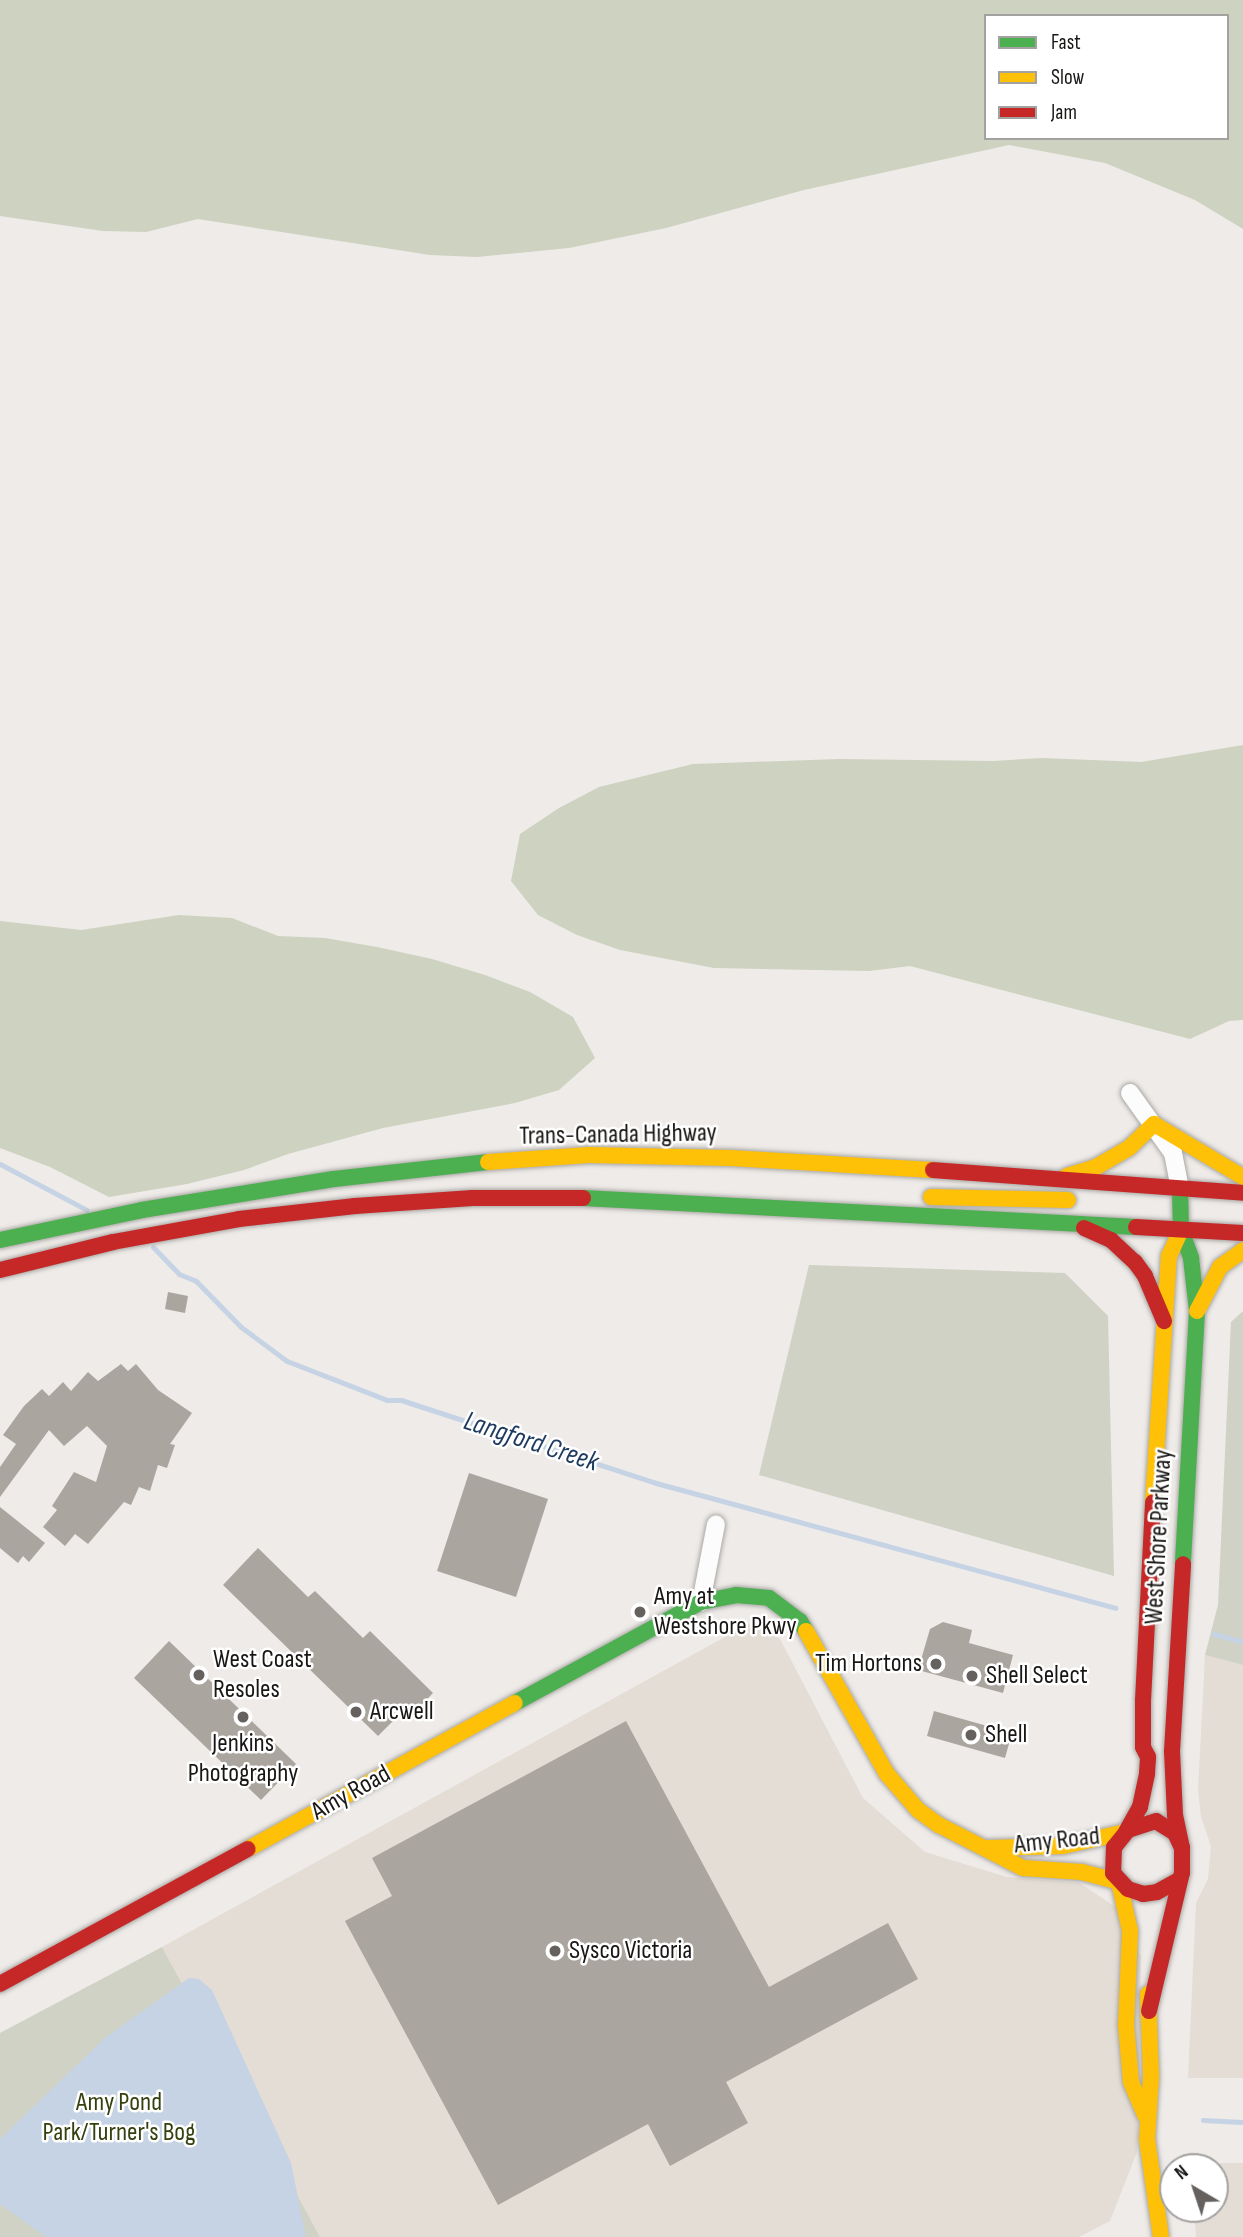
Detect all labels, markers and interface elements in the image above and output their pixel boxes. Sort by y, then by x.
legend [984,14,1229,140]
text: Fast [1051,30,1081,55]
text: Slow [1051,65,1084,90]
text: Jam [1051,100,1077,125]
street label: Trans-Canada Highway [519,1118,717,1152]
water label: Langford Creek [460,1404,602,1480]
street label: West Shore Parkway [1139,1449,1179,1625]
place label: Amy at Westshore Pkwy [654,1581,797,1642]
marker: Amy at Westshore Pkwy [632,1604,648,1620]
place label: West Coast Resoles [213,1644,312,1706]
place label: Tim Hortons [815,1648,922,1680]
marker: Tim Hortons [928,1656,944,1672]
place label: Shell Select [986,1660,1088,1692]
marker: West Coast Resoles [191,1667,207,1683]
marker: Shell Select [964,1668,980,1684]
place label: Arcwell [370,1696,434,1728]
marker: Arcwell [348,1704,364,1720]
marker: Jenkins Photography [235,1709,251,1725]
place label: Shell [985,1719,1027,1751]
marker: Shell [963,1727,979,1743]
place label: Jenkins Photography [188,1728,298,1790]
street label: Amy Road [306,1759,396,1827]
street label: Amy Road [1013,1821,1101,1861]
place label: Sysco Victoria [569,1935,692,1967]
marker: Sysco Victoria [547,1943,563,1959]
park label: Amy Pond Park/Turner's Bog [43,2087,195,2148]
north arrow [1159,2153,1229,2223]
text: N [1171,2161,1193,2185]

